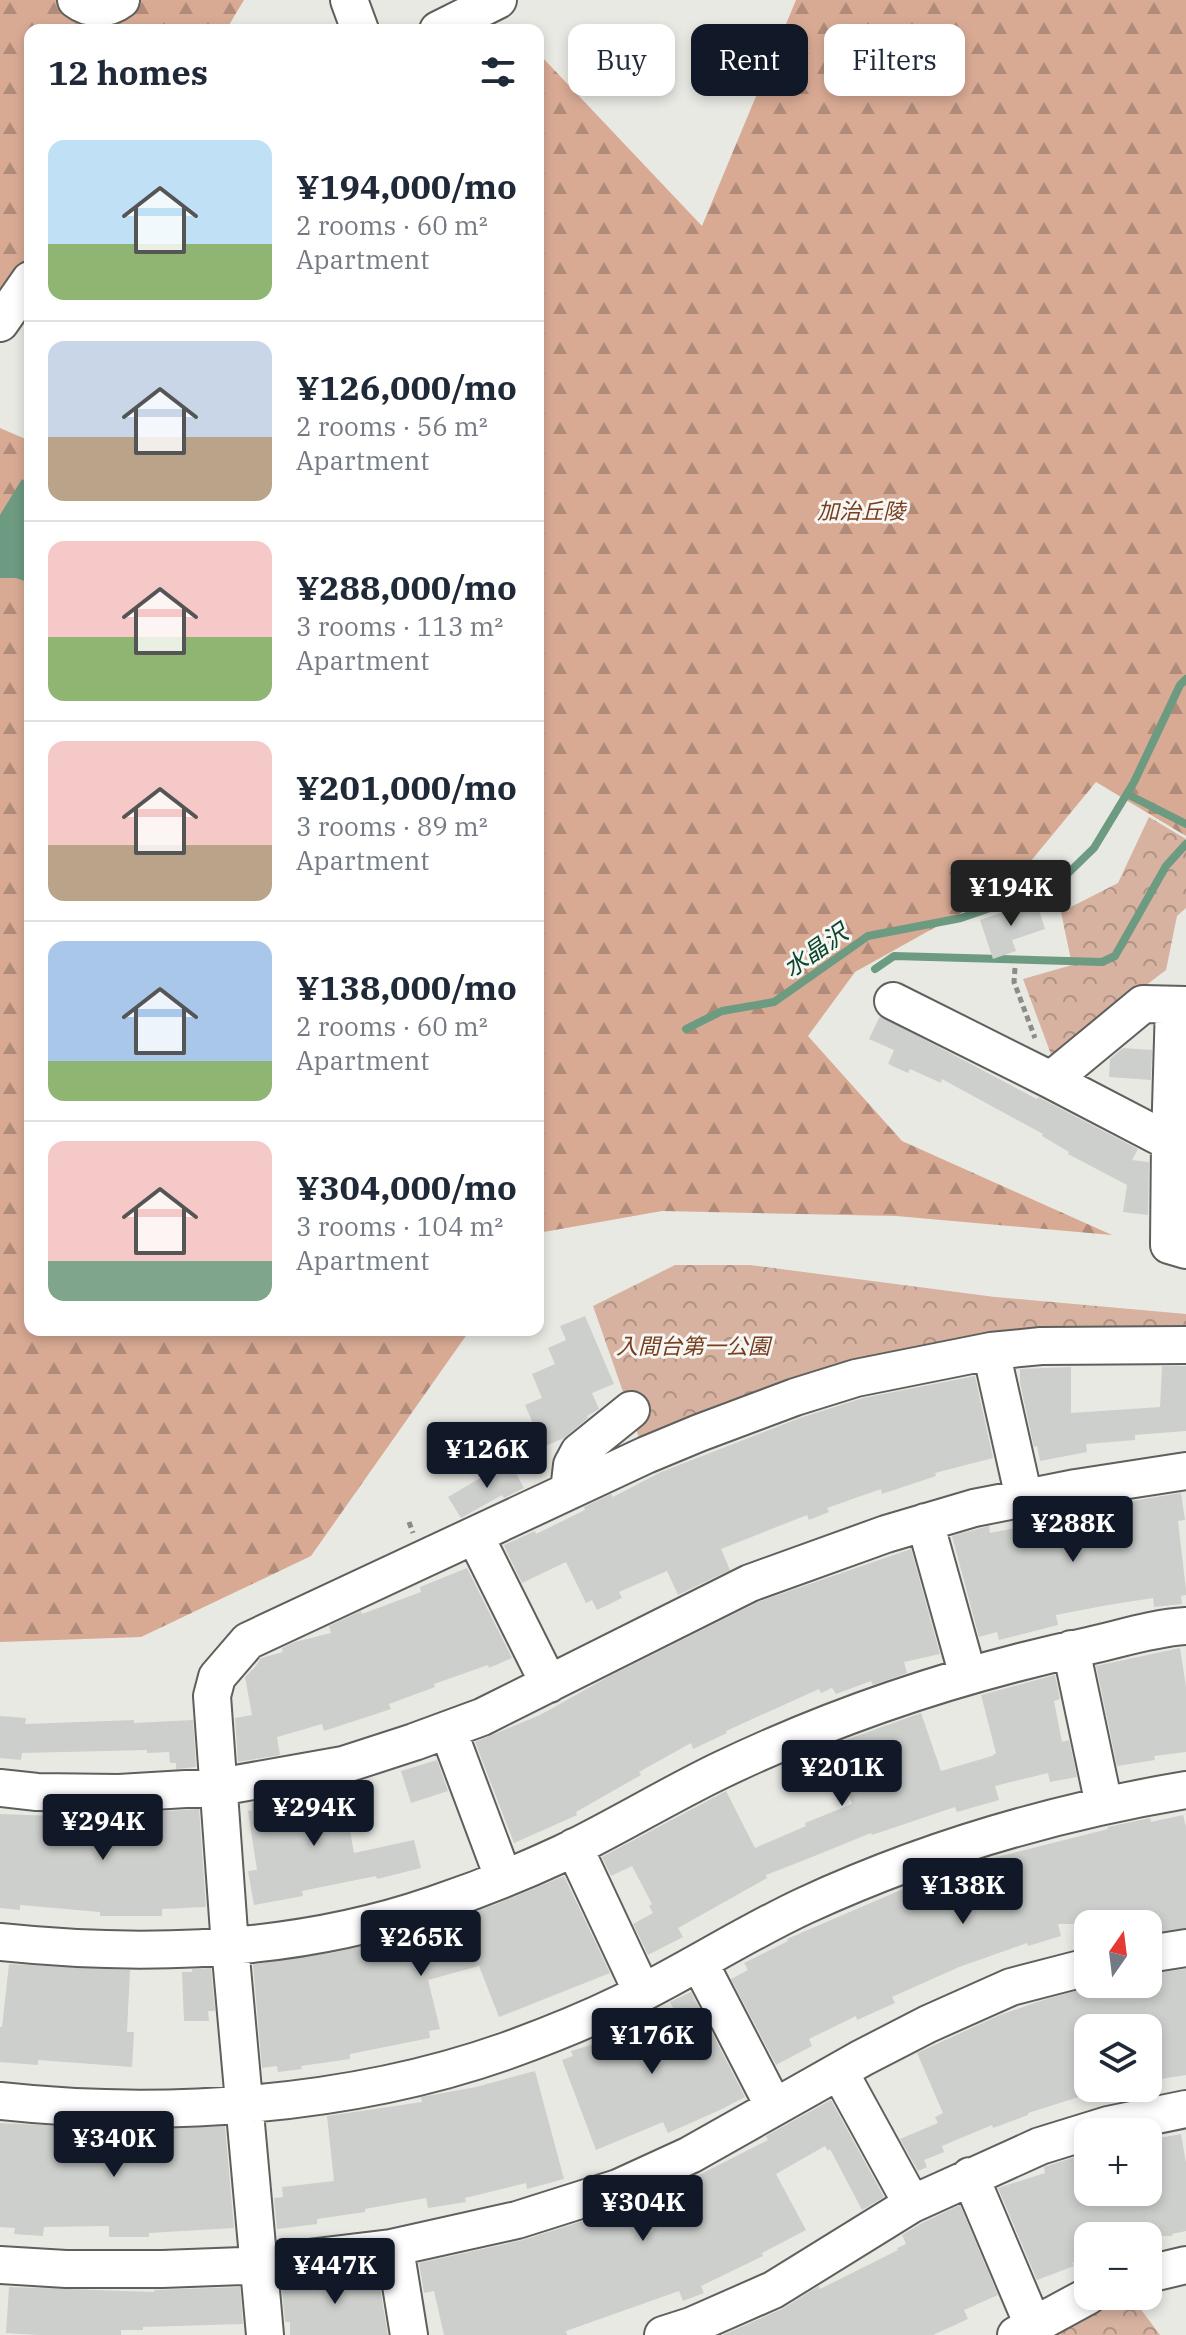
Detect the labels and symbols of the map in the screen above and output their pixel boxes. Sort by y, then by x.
park label: 加治丘陵 [817,496,908,525]
pin: ¥194K [955,860,1067,928]
water label: 水晶沢 [776,915,856,984]
park label: 入間台第一公園 [616,1331,773,1360]
pin: ¥126K [431,1422,543,1490]
pin: ¥288K [1017,1496,1129,1564]
pin: ¥201K [786,1740,898,1808]
pin: ¥294K [258,1780,370,1848]
pin: ¥294K [47,1794,159,1862]
pin: ¥138K [907,1858,1019,1926]
pin: ¥265K [365,1910,477,1978]
north arrow [1074,1910,1162,1998]
pin: ¥176K [596,2008,708,2076]
pin: ¥340K [58,2111,170,2179]
pin: ¥304K [587,2175,699,2243]
pin: ¥447K [279,2238,391,2306]

